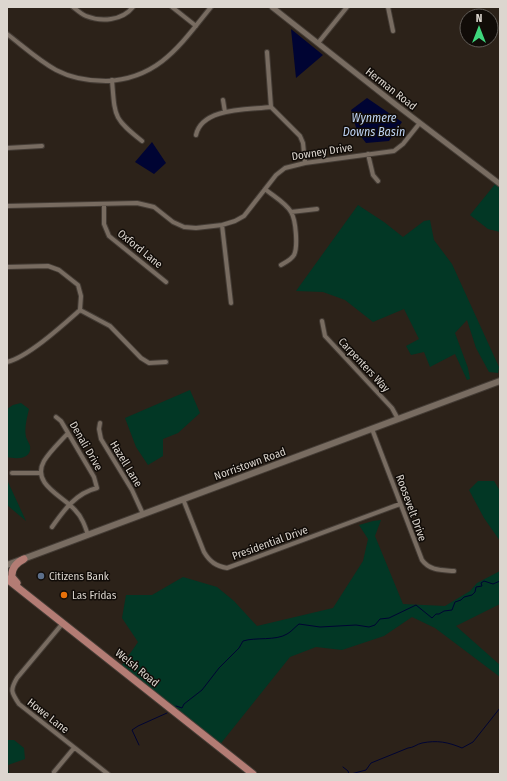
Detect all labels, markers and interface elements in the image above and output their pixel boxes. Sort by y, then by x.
north arrow [459,8,499,48]
text: N [476,12,482,25]
street label: Herman Road [363,65,419,113]
water label: Wynmere Downs Basin [343,111,405,139]
street label: Downey Drive [291,141,353,163]
street label: Oxford Lane [115,227,165,271]
street label: Carpenters Way [335,335,393,395]
street label: Denali Drive [67,419,105,473]
street label: Hazell Lane [107,439,145,489]
street label: Norristown Road [212,445,288,483]
street label: Roosevelt Drive [393,473,429,543]
street label: Presidential Drive [230,523,310,563]
place label: Citizens Bank [49,570,110,583]
marker: Citizens Bank [36,571,46,581]
place label: Las Fridas [72,589,117,602]
marker: Las Fridas [59,590,69,600]
street label: Welsh Road [113,646,161,690]
street label: Howe Lane [25,696,71,736]

